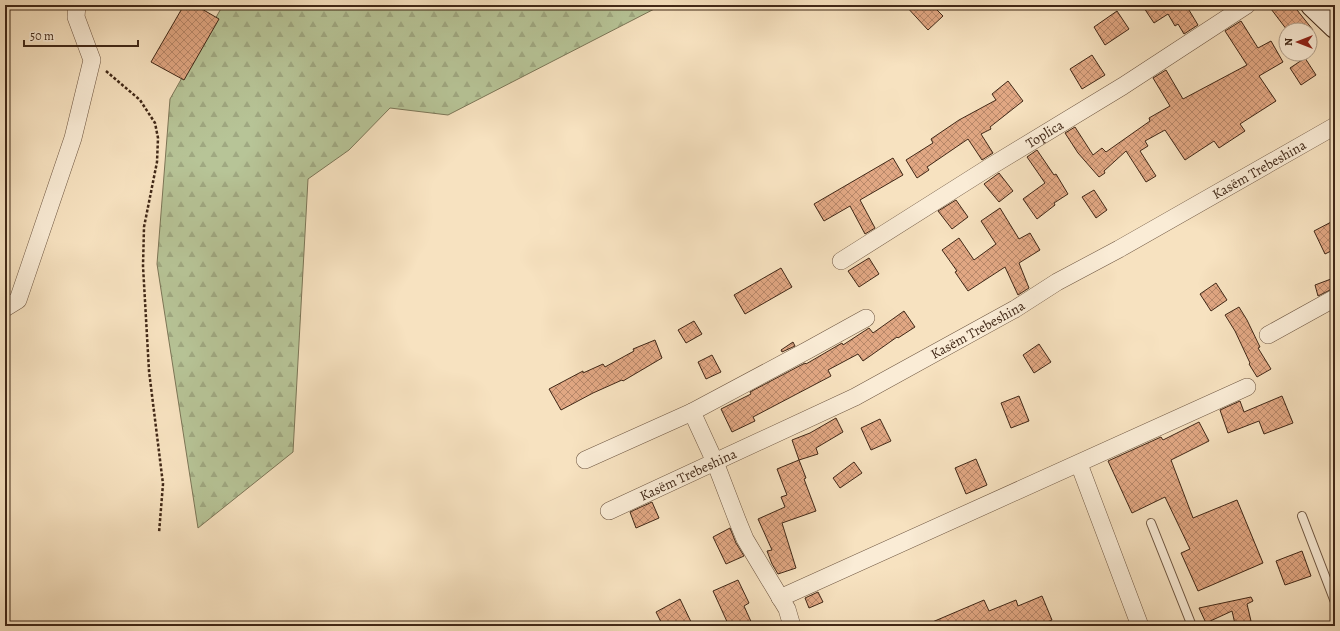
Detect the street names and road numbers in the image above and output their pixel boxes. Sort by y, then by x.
street label: Toplica [1022,115,1068,153]
street label: Kasëm Trebeshina [1209,135,1310,204]
street label: Kasëm Trebeshina [927,296,1029,364]
street label: Kasëm Trebeshina [637,444,740,506]

